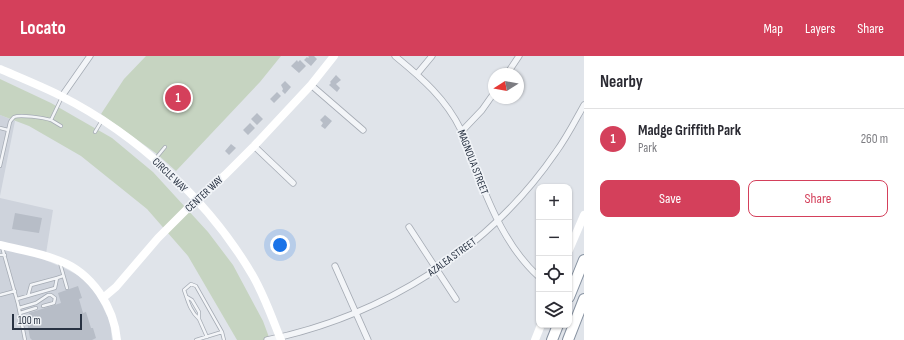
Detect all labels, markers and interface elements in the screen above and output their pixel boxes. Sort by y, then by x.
text: Locato [20,17,66,40]
text: Map [763,20,783,37]
text: Layers [805,20,835,37]
text: Share [857,20,884,37]
north arrow [488,68,524,104]
text: Nearby [600,72,643,92]
pin: 1 [165,83,191,113]
text: Madge Griffith Park [638,121,741,140]
street label: MAGNOLIA STREET [455,128,491,197]
text: 1 [610,131,616,147]
text: 260 m [861,131,888,147]
text: Park [638,140,657,156]
street label: CIRCLE WAY [150,155,191,195]
street label: CENTER WAY [182,173,226,215]
button: Save [600,180,740,217]
button: Share [748,180,888,217]
map controls [536,184,572,328]
button: + [536,184,572,220]
button: − [536,220,572,256]
your location [270,235,290,255]
street label: AZALEA STREET [424,235,479,280]
button: locate [536,256,572,292]
button: layers [536,292,572,328]
scale bar [12,312,82,331]
text: 100 m [18,314,40,327]

